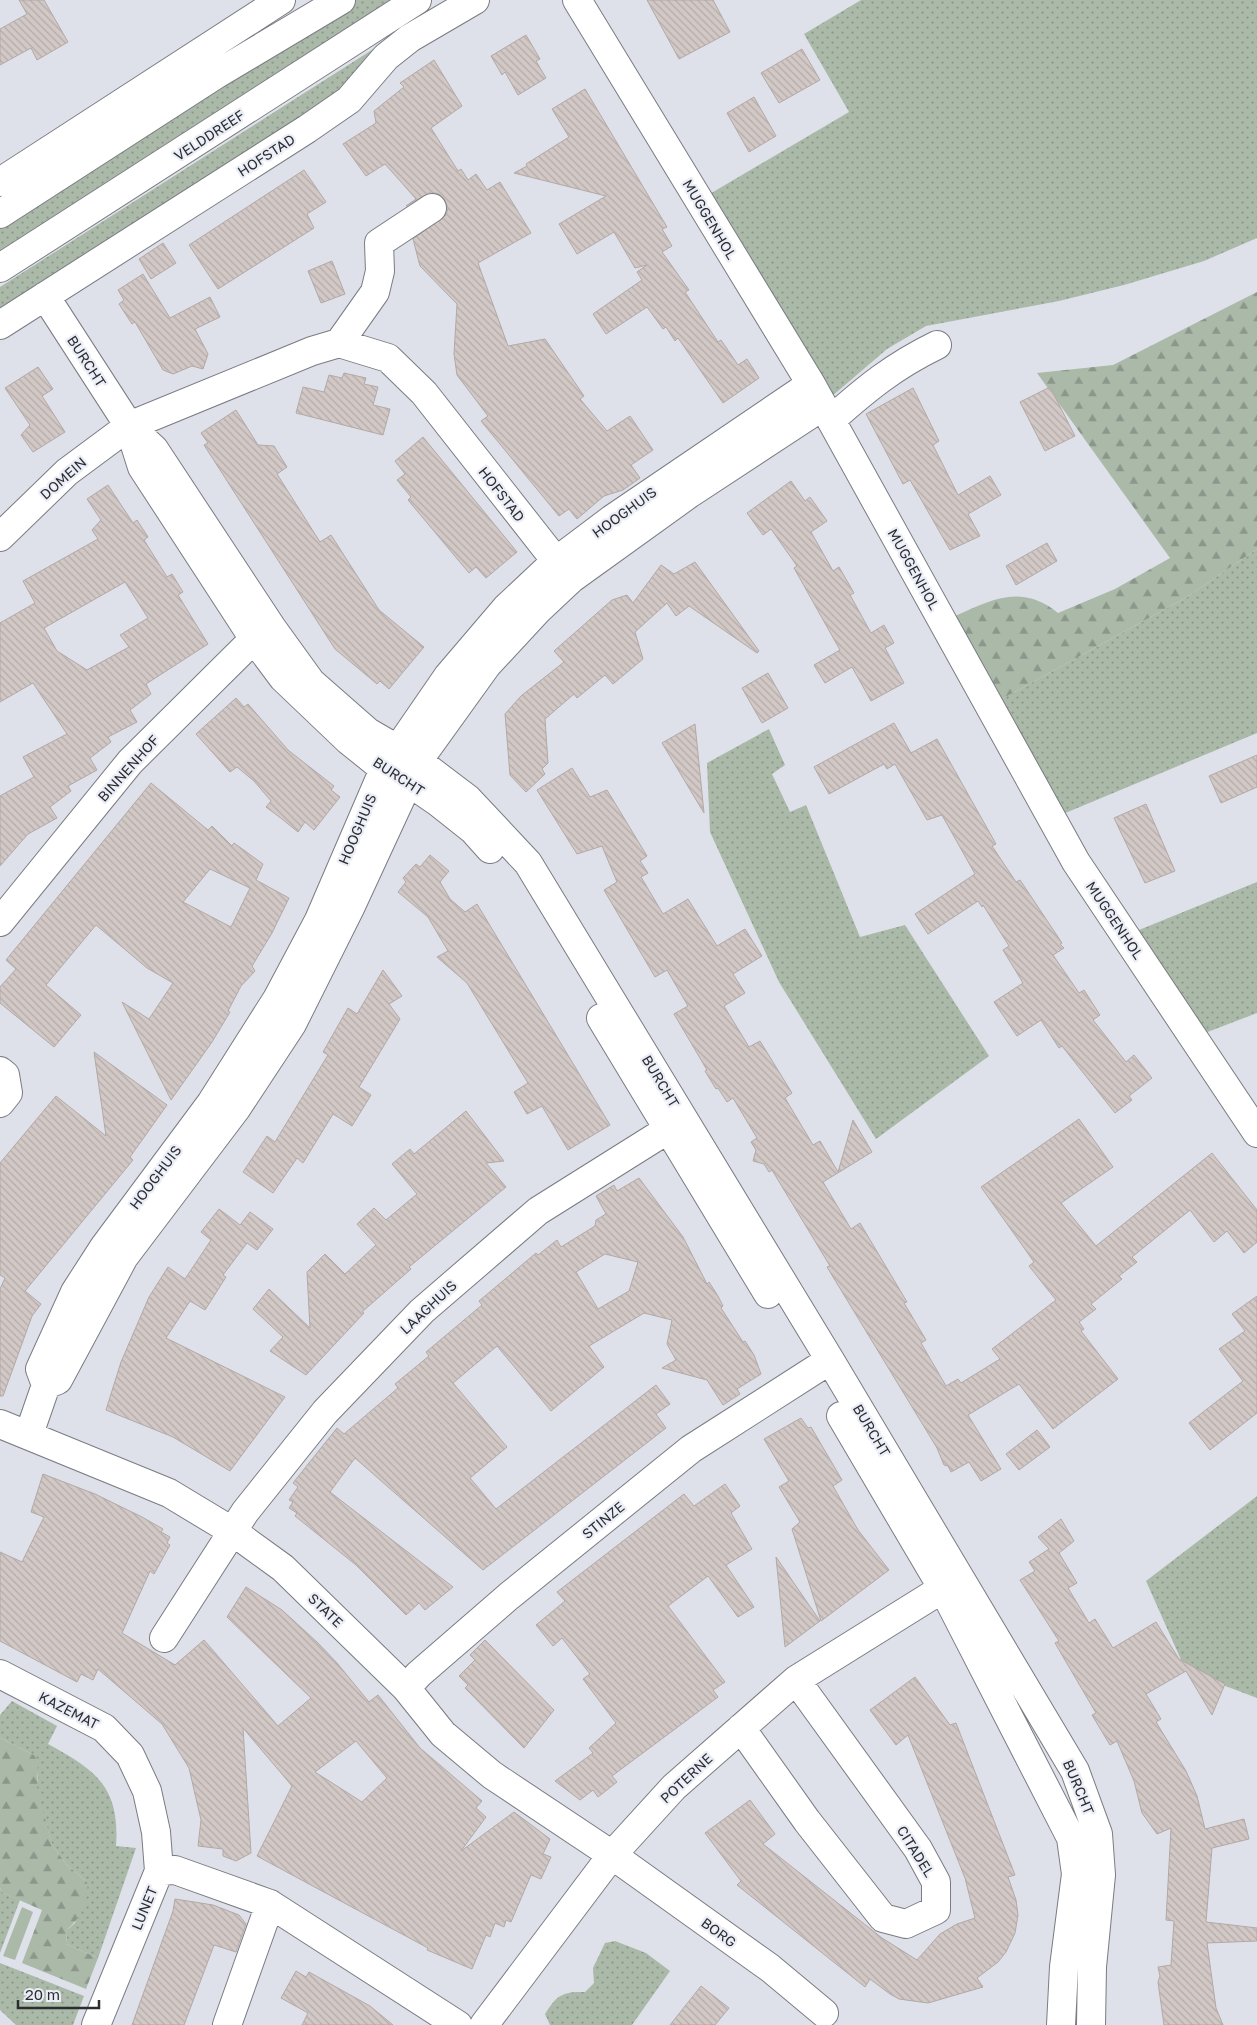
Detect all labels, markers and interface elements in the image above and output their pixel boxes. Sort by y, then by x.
street label: VELDDREEF [171,106,247,164]
street label: HOFSTAD [234,130,298,180]
street label: MUGGENHOL [679,176,741,262]
street label: BURCHT [64,332,110,390]
street label: DOMEIN [36,453,90,503]
street label: HOFSTAD [475,463,529,525]
street label: HOOGHUIS [588,483,660,541]
street label: MUGGENHOL [885,525,943,613]
street label: BINNENHOF [94,731,162,805]
street label: BURCHT [370,753,428,799]
street label: HOOGHUIS [334,791,380,867]
street label: MUGGENHOL [1083,878,1147,962]
street label: BURCHT [639,1052,683,1110]
street label: HOOGHUIS [126,1142,185,1212]
street label: LAAGHUIS [396,1276,460,1338]
street label: BURCHT [850,1401,894,1459]
street label: STINZE [578,1498,628,1542]
street label: STATE [305,1589,347,1631]
street label: KAZEMAT [36,1688,102,1733]
street label: POTERNE [656,1750,716,1806]
street label: BURCHT [1060,1757,1098,1817]
street label: CITADEL [894,1822,938,1880]
street label: LUNET [128,1883,161,1932]
street label: BORG [698,1914,740,1950]
scale bar [18,1978,99,2010]
text: 20 m [25,1985,60,2003]

